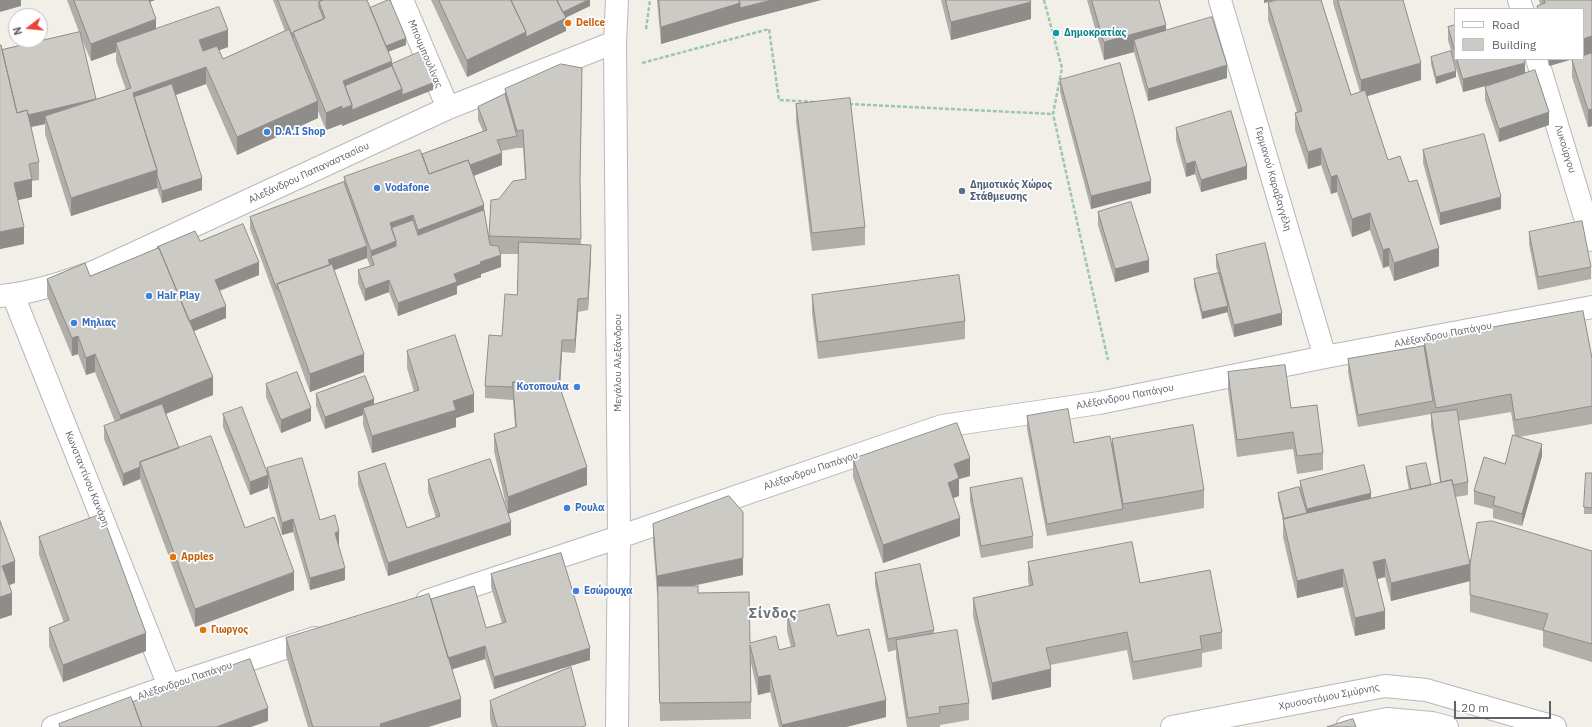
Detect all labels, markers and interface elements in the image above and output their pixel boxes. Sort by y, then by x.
north arrow [8,8,48,48]
legend [1454,8,1584,60]
place label: Delice [576,17,605,29]
text: Road [1492,17,1520,32]
street label: Μπουμπουλίνας [405,18,445,90]
marker: Delice [563,18,573,28]
text: N [10,25,25,37]
place label: Δημοκρατίας [1064,27,1127,39]
marker: Δημοκρατίας [1051,28,1061,38]
text: Building [1492,37,1536,52]
street label: Λυκούργου [1552,123,1578,175]
street label: Γερμανού Καραβαγγέλη [1252,125,1294,233]
place label: D.A.I Shop [275,126,326,138]
marker: D.A.I Shop [262,127,272,137]
street label: Αλεξάνδρου Παπαναστασίου [247,140,371,206]
place label: Δημοτικός Χώρος Στάθμευσης [970,179,1052,202]
place label: Vodafone [385,182,429,194]
marker: Vodafone [372,183,382,193]
marker: Δημοτικός Χώρος Στάθμευσης [957,186,967,196]
place label: Hair Play [157,290,200,302]
marker: Hair Play [144,291,154,301]
street label: Μεγάλου Αλεξάνδρου [612,314,624,412]
place label: Μηλιας [82,317,116,329]
marker: Μηλιας [69,318,79,328]
street label: Αλέξανδρου Παπάγου [1393,320,1493,350]
place label: Κοτοπουλα [517,381,569,393]
marker: Κοτοπουλα [572,382,582,392]
street label: Αλέξανδρου Παπάγου [1075,382,1175,412]
street label: Κωνσταντίνου Κανάρη [62,429,112,529]
street label: Αλέξανδρου Παπάγου [762,449,860,493]
place label: Ρουλα [575,502,605,514]
marker: Ρουλα [562,503,572,513]
place label: Apples [181,551,214,563]
marker: Apples [168,552,178,562]
place label: Εσώρουχα [584,585,633,597]
marker: Εσώρουχα [571,586,581,596]
district label: Σίνδος [748,606,798,622]
place label: Γιωργος [211,624,248,636]
marker: Γιωργος [198,625,208,635]
street label: Αλέξανδρου Παπάγου [136,659,234,703]
street label: Χρυσοστόμου Σμύρνης [1277,681,1381,713]
scale bar [1456,693,1553,719]
text: 20 m [1461,700,1489,715]

